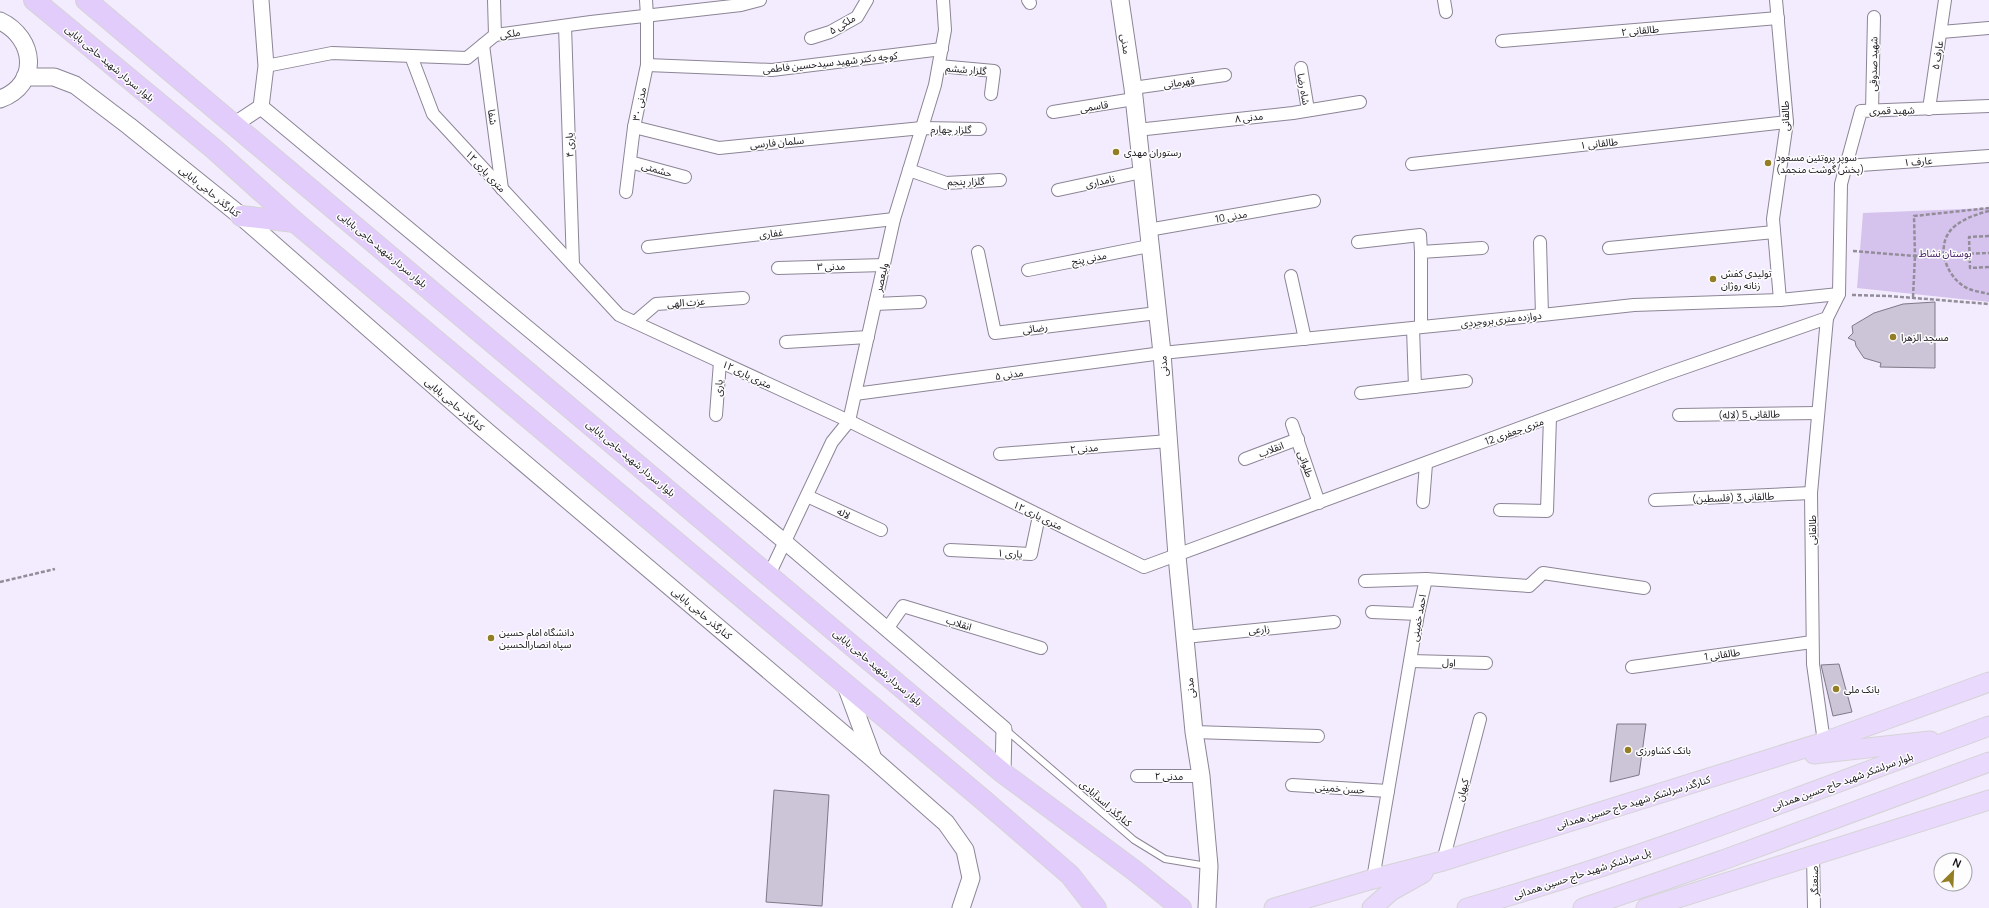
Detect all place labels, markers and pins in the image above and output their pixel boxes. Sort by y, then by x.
place label: رستوران مهدی [1124,145,1182,159]
marker: رستوران مهدی [1111,147,1121,157]
place label: سوپر پروتئین مسعود (پخش گوشت منجمد) [1776,150,1864,176]
marker: سوپر پروتئین مسعود (پخش گوشت منجمد) [1763,158,1773,168]
place label: تولیدی کفش زنانه روژان [1721,266,1772,292]
marker: تولیدی کفش زنانه روژان [1708,274,1718,284]
place label: مسجد الزهرا [1901,330,1949,344]
marker: مسجد الزهرا [1888,332,1898,342]
place label: دانشگاه امام حسین سپاه انصارالحسین [499,625,574,651]
marker: دانشگاه امام حسین سپاه انصارالحسین [486,633,496,643]
place label: بانک ملی [1844,682,1880,696]
marker: بانک ملی [1831,684,1841,694]
place label: بانک کشاورزی [1636,743,1691,757]
marker: بانک کشاورزی [1623,745,1633,755]

